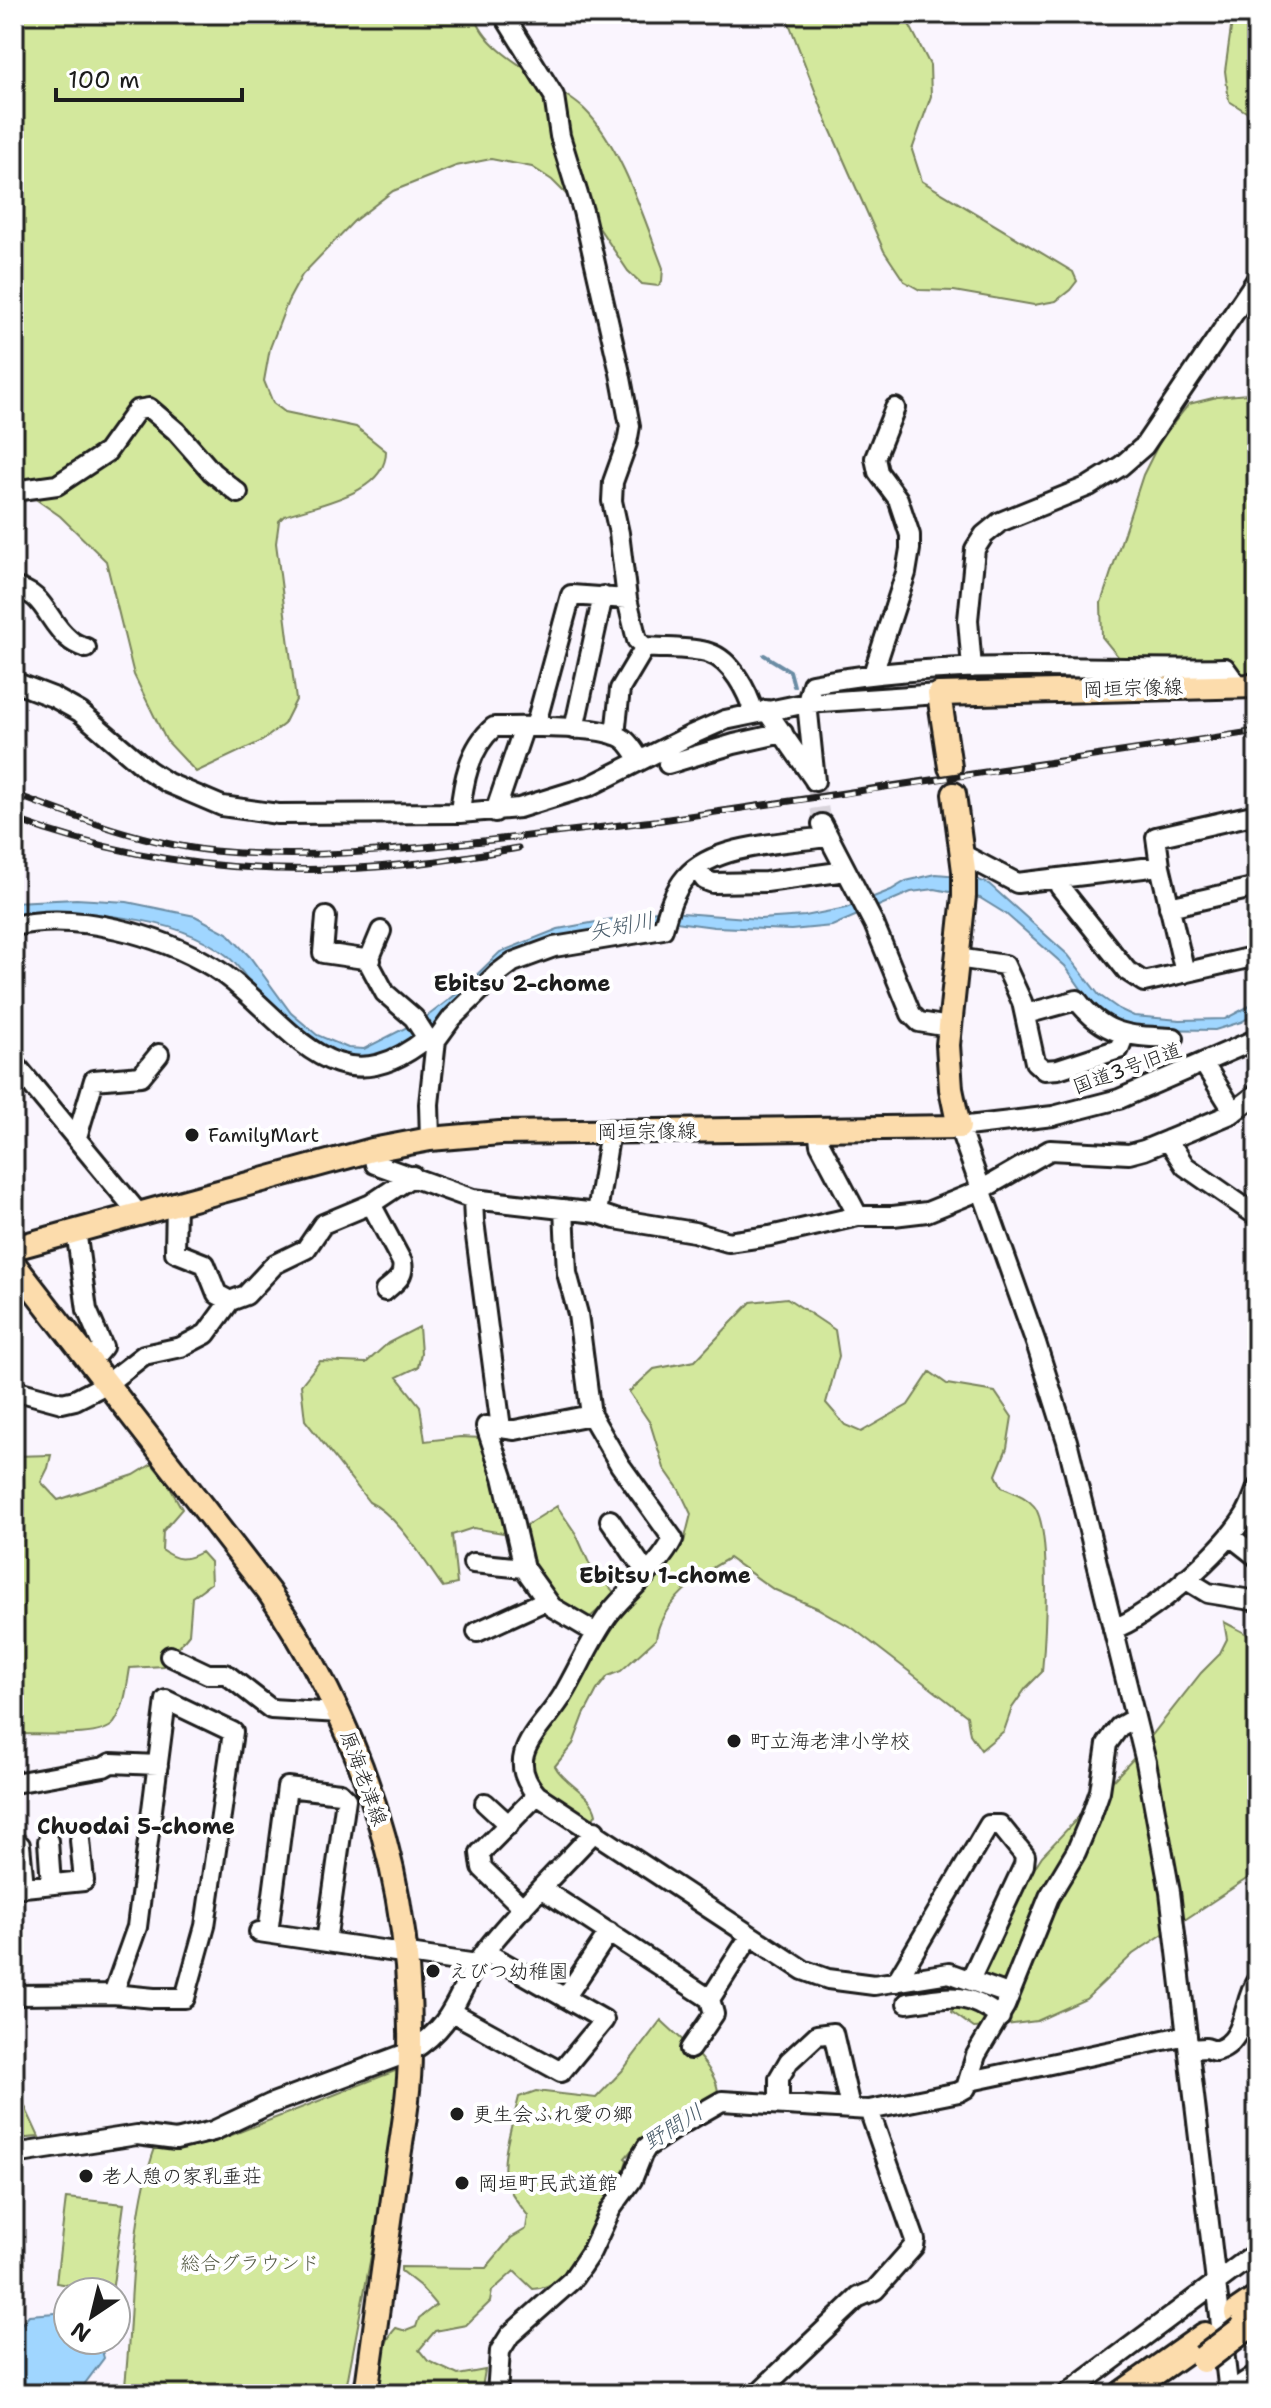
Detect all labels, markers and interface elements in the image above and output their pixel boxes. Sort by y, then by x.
scale bar [56,52,242,102]
text: 100 m [68,64,140,96]
street label: 岡垣宗像線 [1083,673,1183,703]
water label: 矢矧川 [586,905,656,947]
district label: Ebitsu 2-chome [434,969,610,998]
street label: 国道3号旧道 [1069,1036,1185,1100]
street label: 岡垣宗像線 [597,1117,697,1145]
place label: FamilyMart [208,1122,319,1148]
marker: FamilyMart [183,1126,201,1144]
district label: Ebitsu 1-chome [579,1561,751,1590]
street label: 原海老津線 [335,1727,393,1829]
place label: 町立海老津小学校 [750,1728,910,1754]
marker: 町立海老津小学校 [725,1732,743,1750]
district label: Chuodai 5-chome [37,1812,235,1841]
place label: えびつ幼稚園 [449,1958,569,1984]
marker: えびつ幼稚園 [424,1962,442,1980]
water label: 野間川 [637,2097,709,2157]
place label: 更生会ふれ愛の郷 [473,2101,633,2127]
marker: 更生会ふれ愛の郷 [448,2105,466,2123]
place label: 老人憩の家乳垂荘 [102,2163,262,2189]
marker: 老人憩の家乳垂荘 [77,2167,95,2185]
place label: 岡垣町民武道館 [478,2170,618,2196]
marker: 岡垣町民武道館 [453,2174,471,2192]
park label: 総合グラウンド [180,2250,320,2276]
north arrow [52,2276,132,2356]
text: N [65,2315,96,2349]

